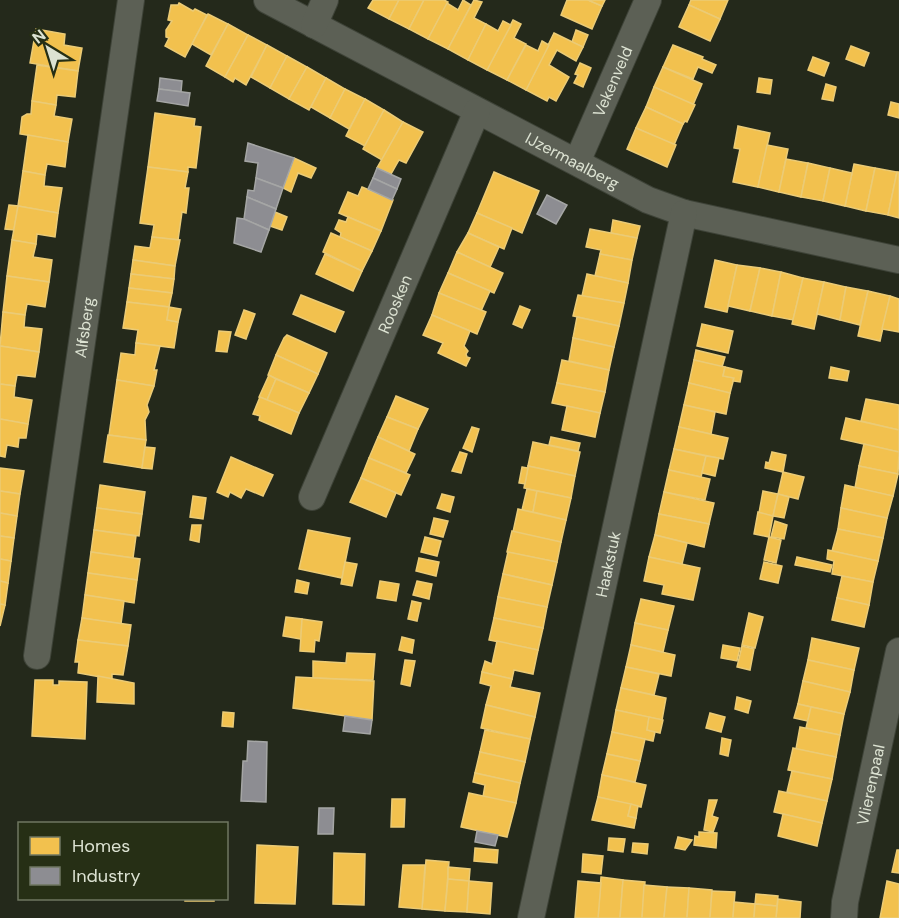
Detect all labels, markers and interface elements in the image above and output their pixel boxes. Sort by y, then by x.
north arrow [18,18,78,78]
text: N [28,25,50,48]
street label: Vekenveld [588,43,637,120]
street label: IJzermaalberg [522,127,623,194]
street label: Roosken [373,271,416,336]
street label: Alfsberg [69,296,99,359]
street label: Haakstuk [590,529,625,599]
street label: Vlierenpaal [851,742,889,827]
legend [18,822,228,900]
text: Homes [72,834,130,858]
text: Industry [72,864,141,888]

